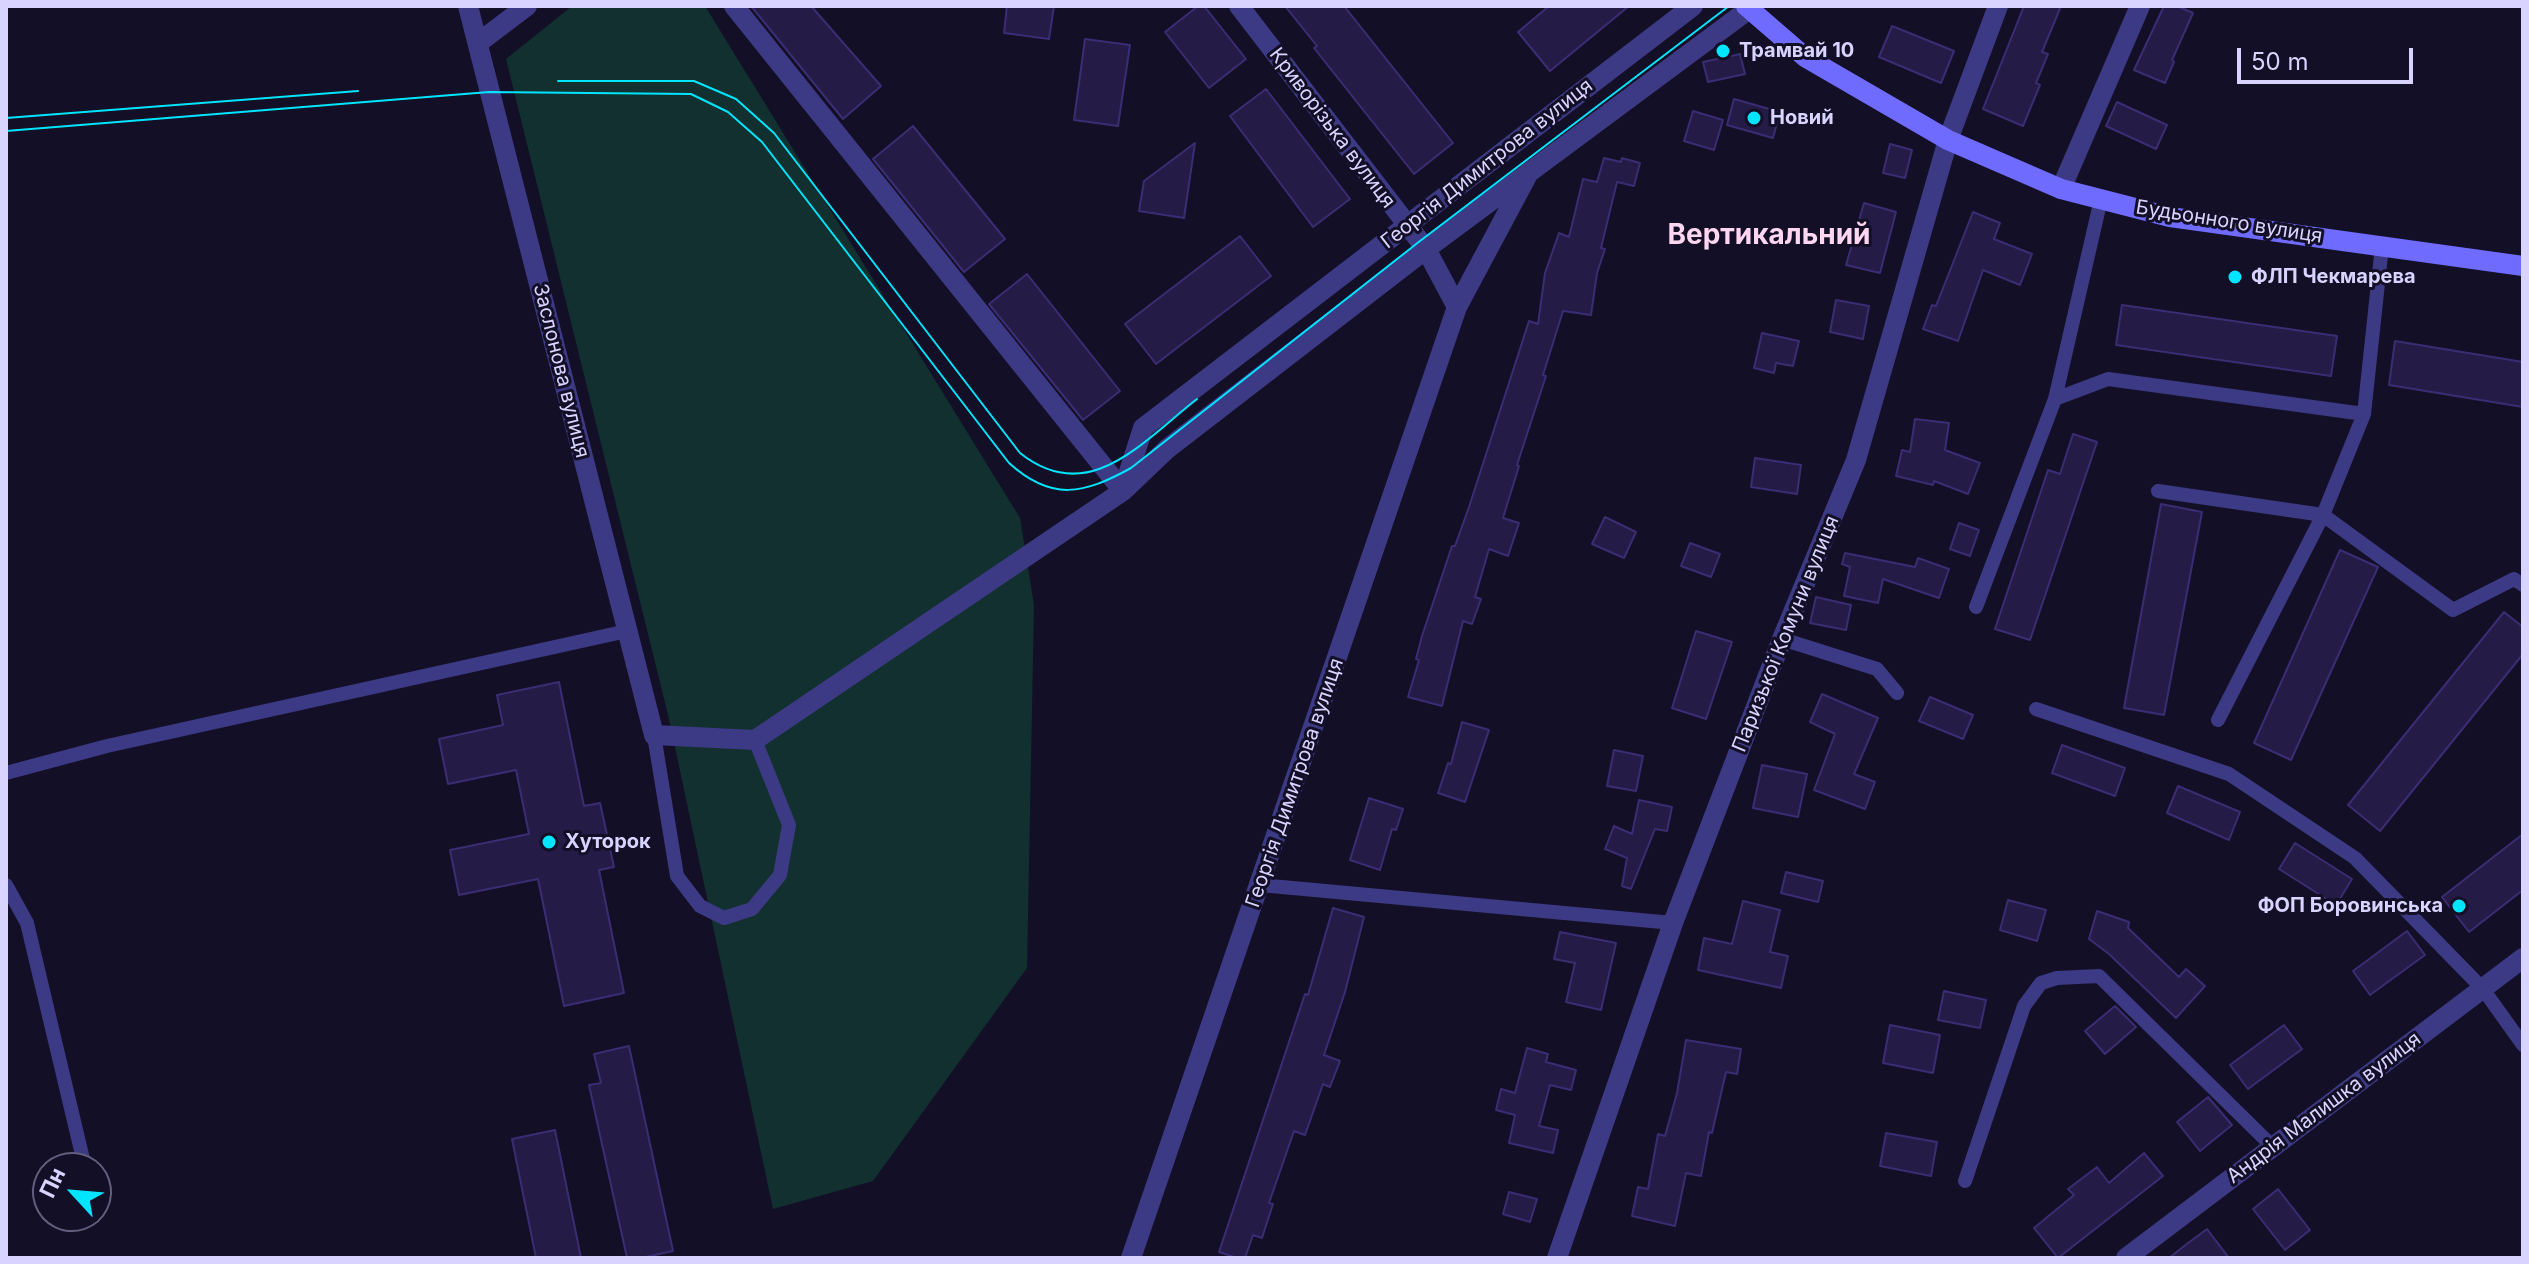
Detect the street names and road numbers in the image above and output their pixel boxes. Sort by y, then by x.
street label: Криворізька вулиця [1264,43,1400,213]
street label: Георгія Димитрова вулиця [1376,74,1598,254]
street label: Будьонного вулиця [2134,195,2324,249]
street label: Заслонова вулиця [528,282,594,460]
street label: Паризької Комуни вулиця [1728,512,1844,756]
street label: Георгія Димитрова вулиця [1241,655,1349,911]
street label: Андрія Малишка вулиця [2222,1027,2426,1189]

